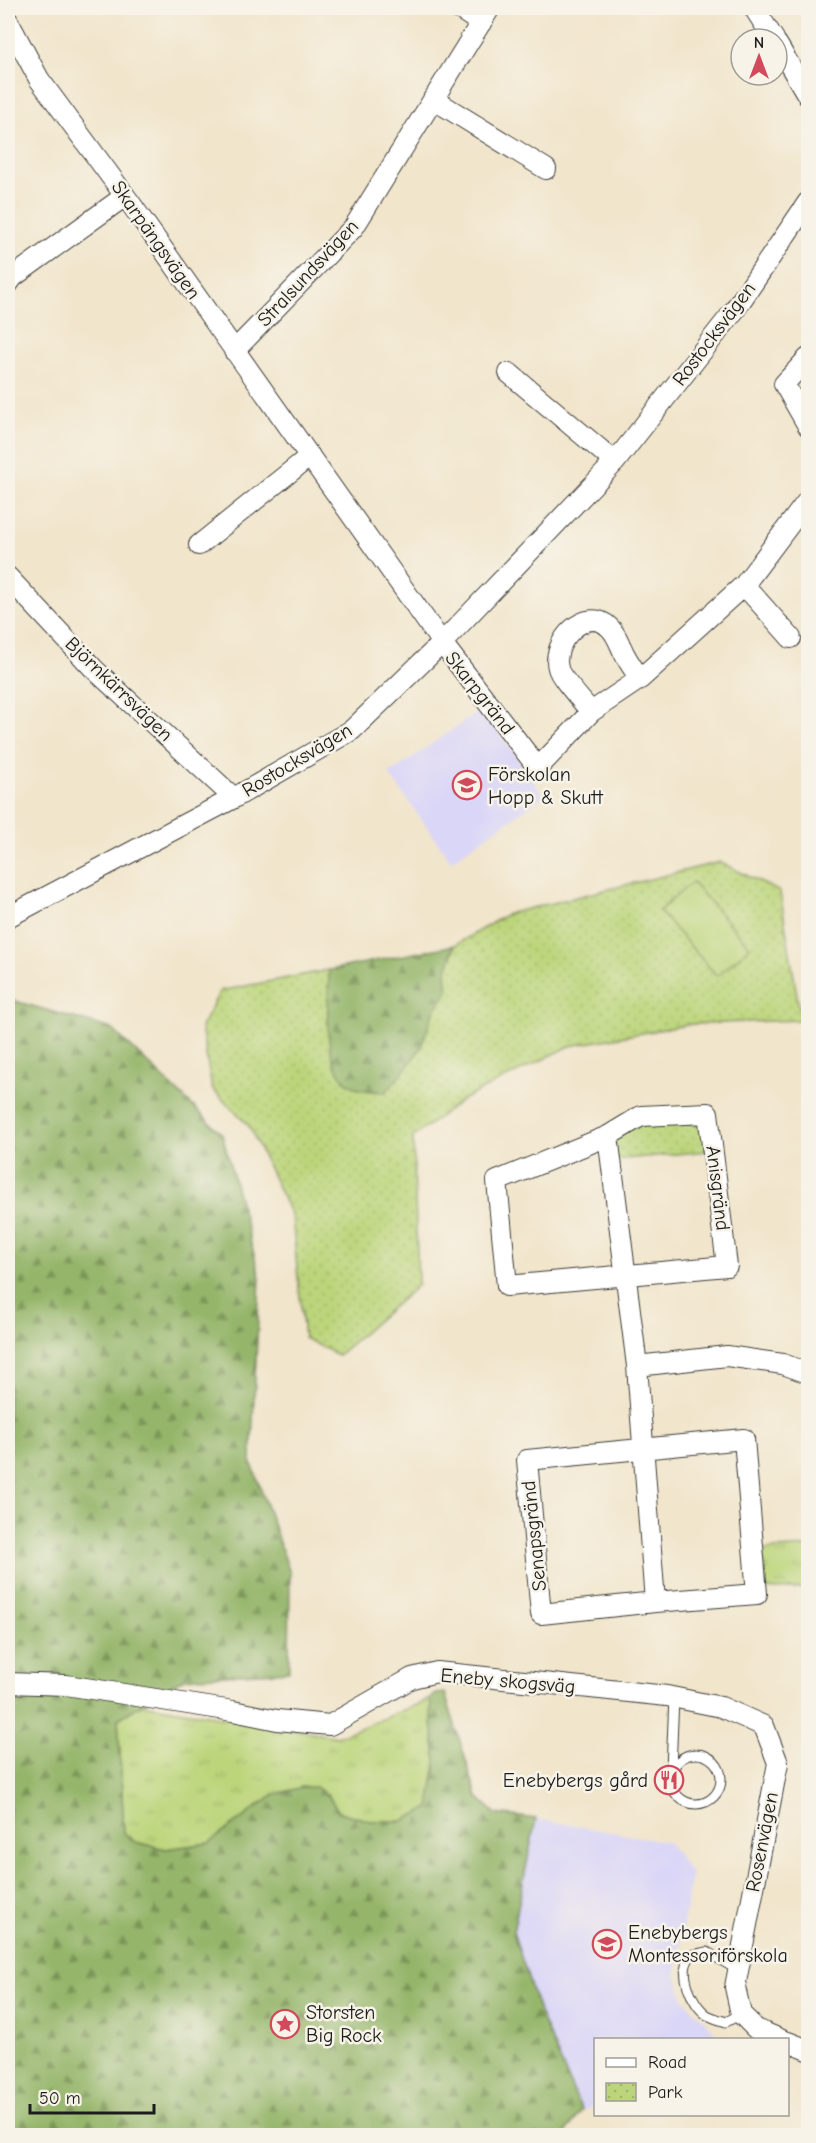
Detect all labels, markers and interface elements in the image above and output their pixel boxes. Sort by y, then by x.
north arrow [729,27,789,87]
text: N [754,34,764,52]
street label: Skarpängsvägen [107,176,205,304]
street label: Stralsundsvägen [253,215,363,331]
street label: Rostocksvägen [668,278,760,390]
street label: Björnkärrsvägen [60,632,178,746]
street label: Skarpgränd [440,647,520,739]
street label: Rostocksvägen [238,718,356,802]
place label: Förskolan Hopp & Skutt [488,763,604,809]
school or university icon: Förskolan Hopp & Skutt [451,769,483,801]
street label: Anisgränd [701,1144,735,1232]
street label: Senapsgränd [517,1480,551,1592]
street label: Eneby skogsväg [440,1664,576,1698]
restaurant icon: Enebybergs gård [653,1764,685,1796]
place label: Enebybergs gård [503,1769,648,1792]
street label: Rosenvägen [741,1790,783,1894]
place label: Enebybergs Montessoriförskola [628,1921,788,1967]
school or university icon: Enebybergs Montessoriförskola [591,1928,623,1960]
place label: Storsten Big Rock [306,2001,382,2047]
place icon: Storsten Big Rock [269,2008,301,2040]
legend [594,2038,789,2116]
text: Road [648,2052,687,2073]
scale bar [30,2077,154,2115]
text: Park [648,2082,683,2103]
text: 50 m [39,2088,81,2109]

